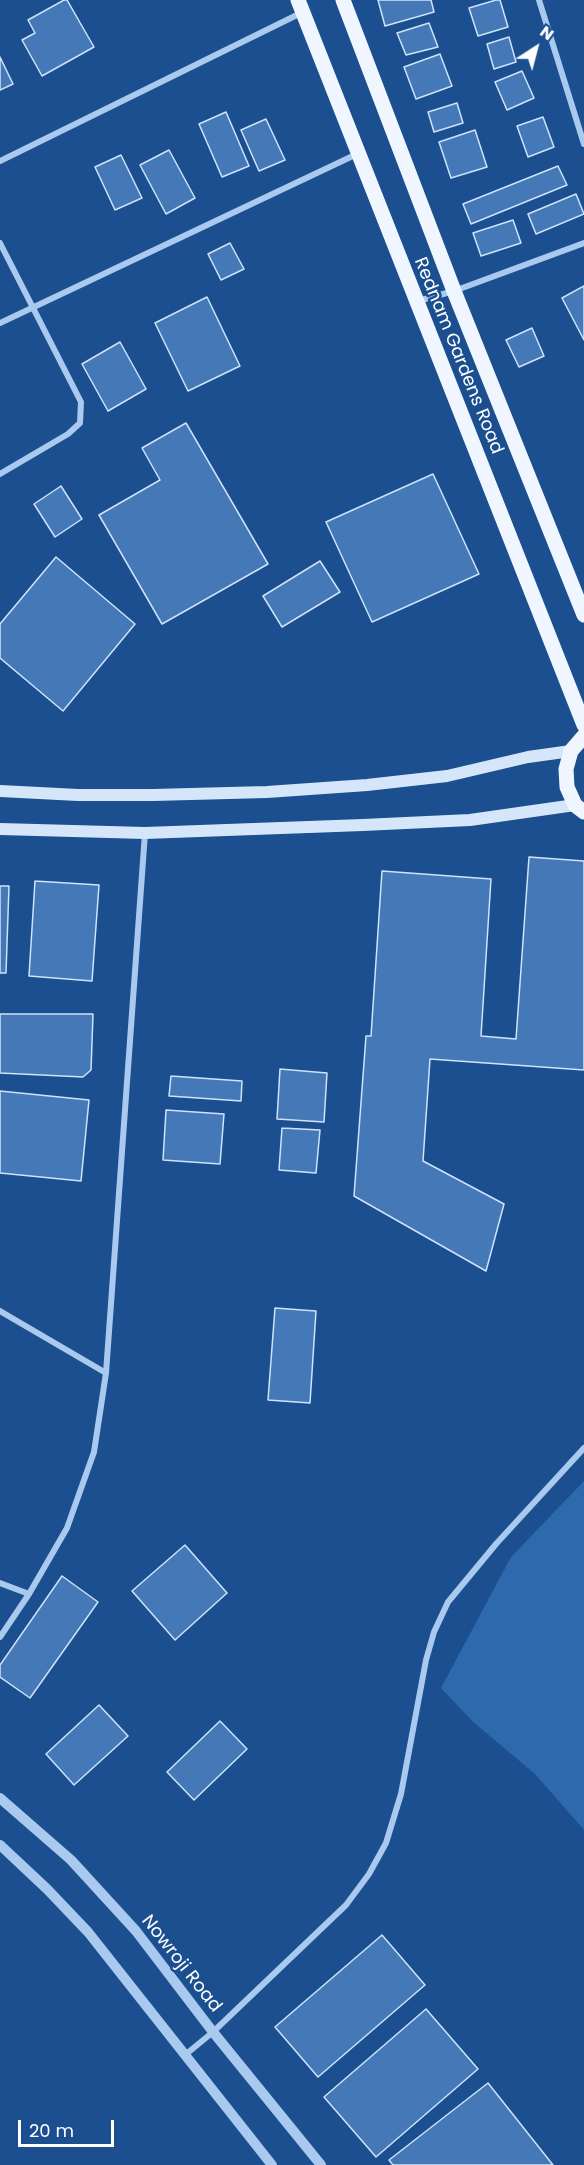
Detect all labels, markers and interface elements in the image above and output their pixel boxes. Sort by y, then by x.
north arrow [506,18,566,78]
text: N [535,20,559,46]
street label: Rednam Gardens Road [409,255,507,457]
street label: Nowroji Road [136,1911,226,2017]
scale bar [21,2108,117,2146]
text: 20 m [29,2118,74,2143]

